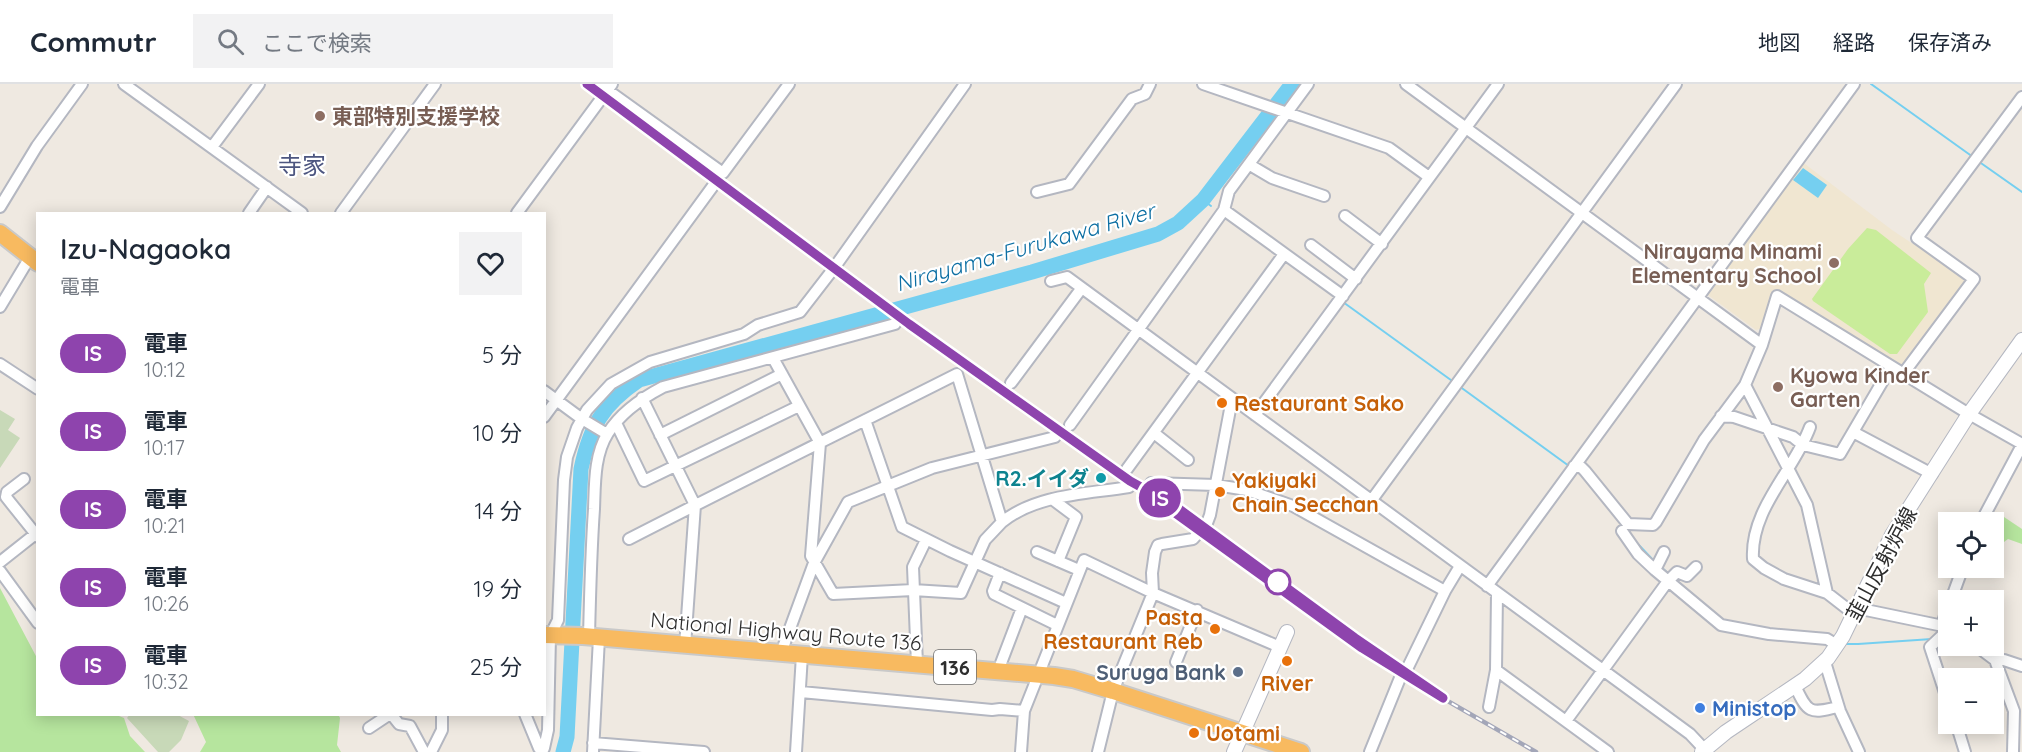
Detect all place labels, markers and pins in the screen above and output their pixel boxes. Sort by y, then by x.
place label: 東部特別支援学校 [332,103,500,129]
marker: 東部特別支援学校 [313,109,327,123]
place label: Nirayama Minami Elementary School [1631,238,1822,288]
marker: Nirayama Minami Elementary School [1827,256,1841,270]
place label: Kyowa Kinder Garten [1790,362,1930,412]
marker: Kyowa Kinder Garten [1771,380,1785,394]
place label: Restaurant Sako [1234,390,1404,416]
marker: Restaurant Sako [1215,396,1229,410]
place label: R2.イイダ [995,465,1089,491]
place label: Yakiyaki Chain Secchan [1232,467,1379,517]
marker: R2.イイダ [1094,471,1108,485]
marker: Yakiyaki Chain Secchan [1213,485,1227,499]
unlabelled marker [1265,569,1291,595]
place label: Pasta Restaurant Reb [1043,604,1203,654]
marker: Pasta Restaurant Reb [1208,622,1222,636]
marker: River [1280,654,1294,668]
place label: Suruga Bank [1096,659,1226,685]
marker: Suruga Bank [1231,665,1245,679]
place label: River [1261,670,1313,696]
place label: Ministop [1712,695,1797,721]
marker: Ministop [1693,701,1707,715]
place label: Uotami [1206,720,1280,746]
marker: Uotami [1187,726,1201,740]

